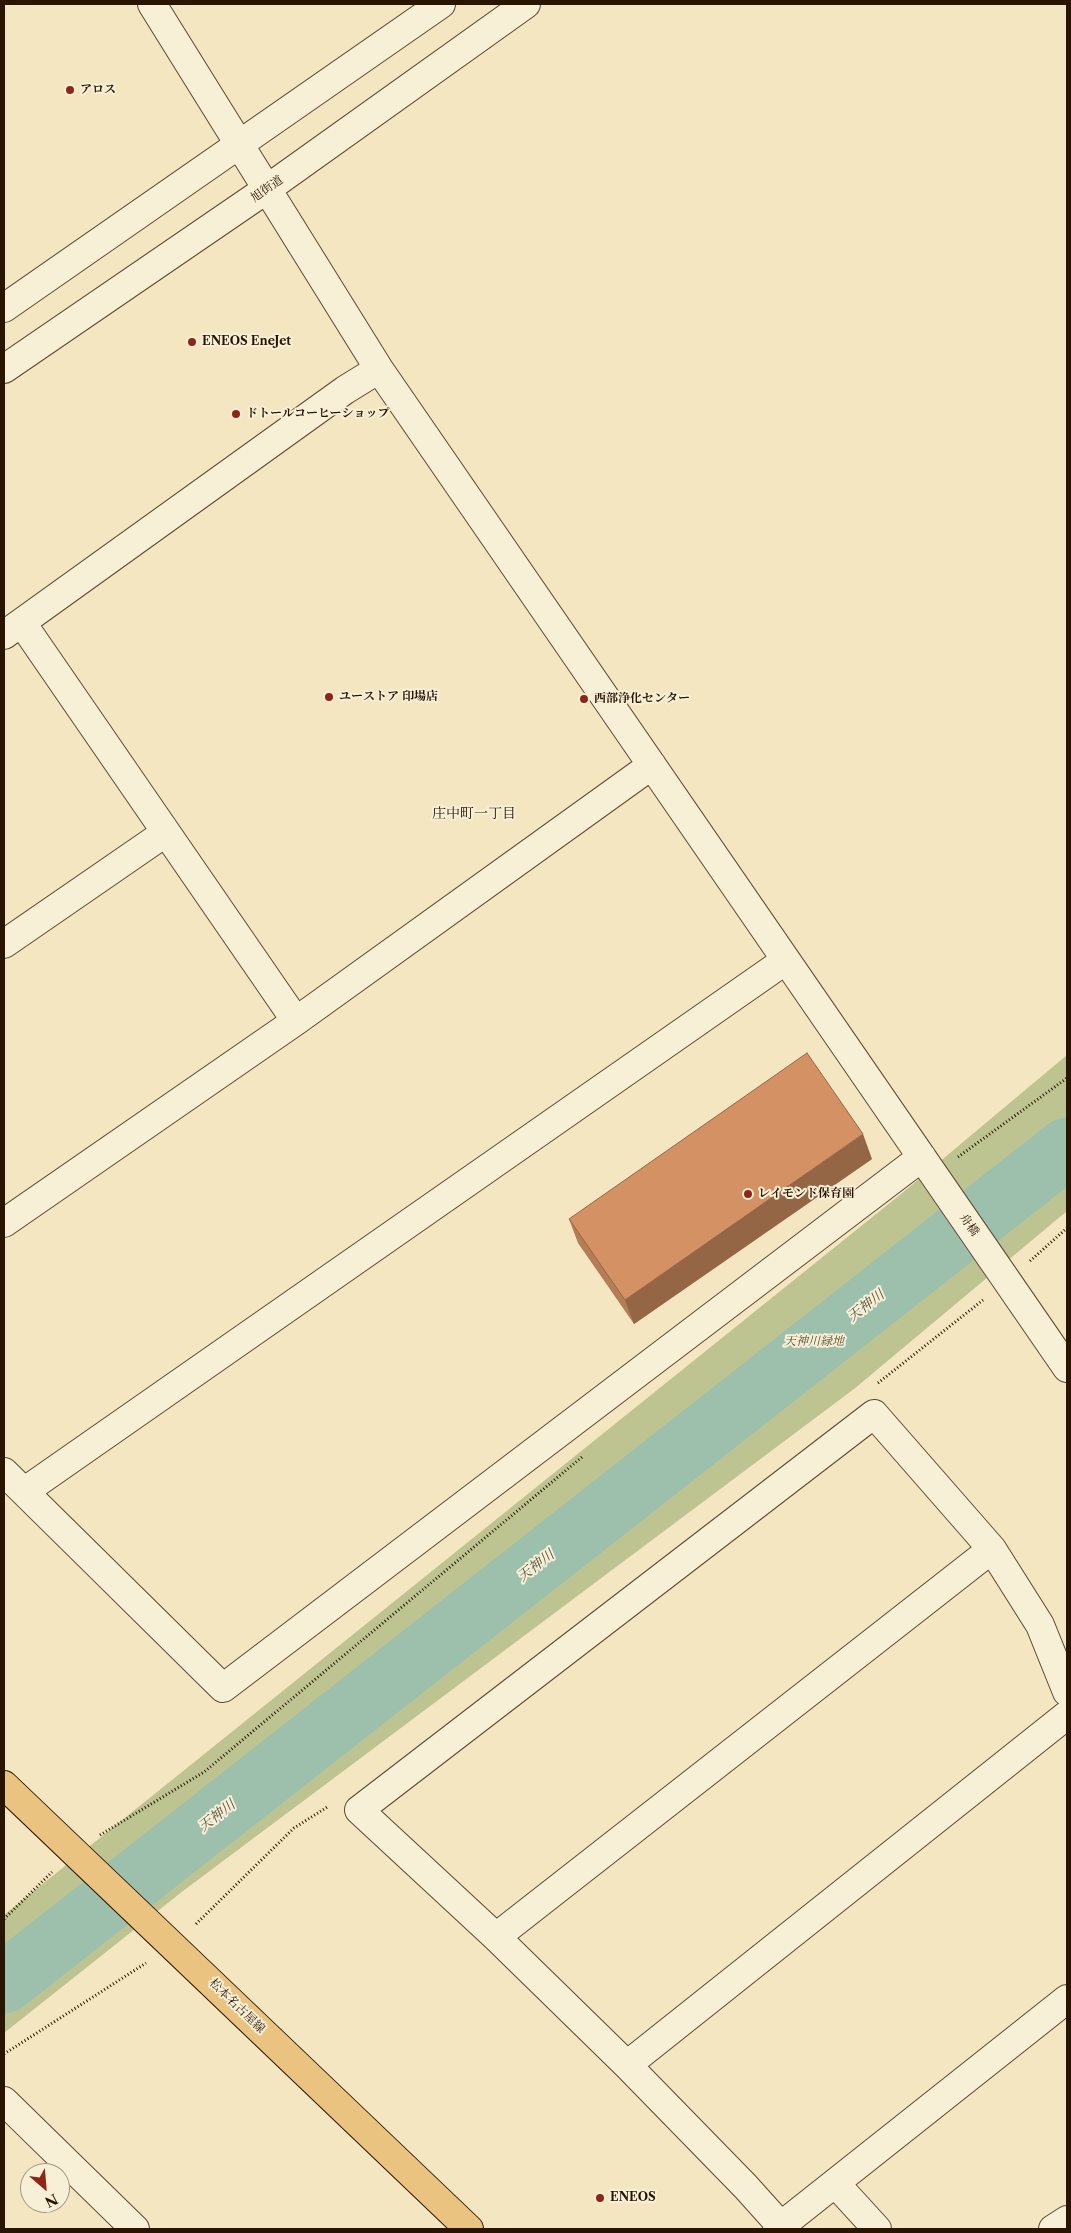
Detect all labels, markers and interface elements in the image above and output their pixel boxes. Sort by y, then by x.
place label: アロス [80,83,116,97]
marker: アロス [64,84,76,96]
street label: 旭街道 [248,173,286,205]
place label: ENEOS EneJet [202,335,291,349]
marker: ENEOS EneJet [186,336,198,348]
place label: ドトールコーヒーショップ [246,407,390,421]
marker: ドトールコーヒーショップ [230,408,242,420]
place label: ユーストア 印場店 [339,690,438,704]
marker: ユーストア 印場店 [323,691,335,703]
place label: 西部浄化センター [594,692,690,706]
marker: 西部浄化センター [578,693,590,705]
district label: 庄中町一丁目 [432,806,516,822]
place label: レイモンド保育園 [758,1187,854,1201]
marker: レイモンド保育園 [742,1188,754,1200]
street label: 舟橋 [956,1211,982,1239]
water label: 天神川 [844,1286,888,1326]
park label: 天神川緑地 [784,1335,844,1349]
water label: 天神川 [514,1546,558,1586]
water label: 天神川 [195,1796,239,1836]
street label: 松本名古屋線 [206,1976,268,2036]
north arrow [20,2163,70,2213]
text: N [42,2190,61,2211]
place label: ENEOS [610,2191,656,2205]
marker: ENEOS [594,2192,606,2204]

